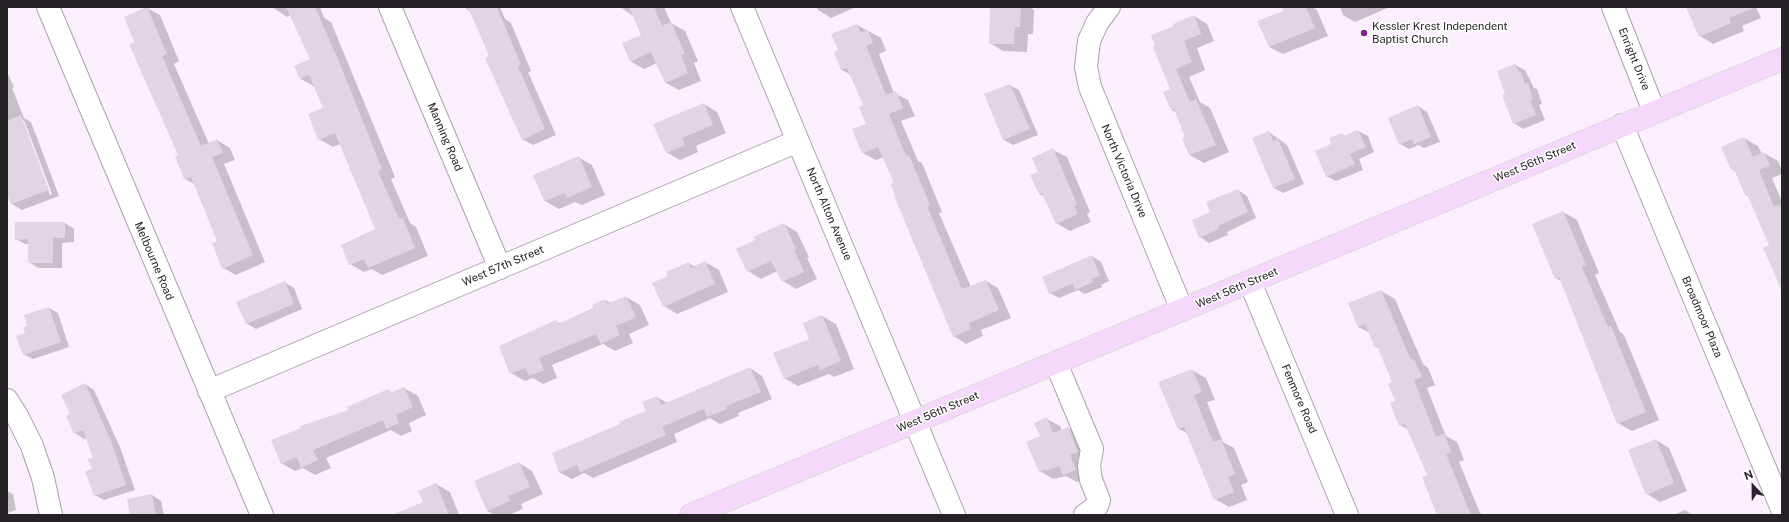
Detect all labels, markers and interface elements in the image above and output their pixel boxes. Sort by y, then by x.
place label: Kessler Krest Independent Baptist Church [1372,20,1508,46]
street label: Enright Drive [1615,26,1653,92]
marker: Kessler Krest Independent Baptist Church [1359,28,1369,38]
street label: Manning Road [425,101,465,173]
street label: North Victoria Drive [1098,122,1150,220]
street label: West 56th Street [1492,139,1578,185]
street label: North Alton Avenue [803,166,855,262]
street label: Melbourne Road [132,220,176,302]
street label: West 57th Street [460,243,546,289]
street label: West 56th Street [1194,265,1280,311]
street label: Broadmoor Plaza [1679,274,1725,360]
street label: Fenmore Road [1278,362,1320,436]
street label: West 56th Street [895,389,981,435]
north arrow [1733,466,1773,506]
text: N [1742,468,1755,482]

